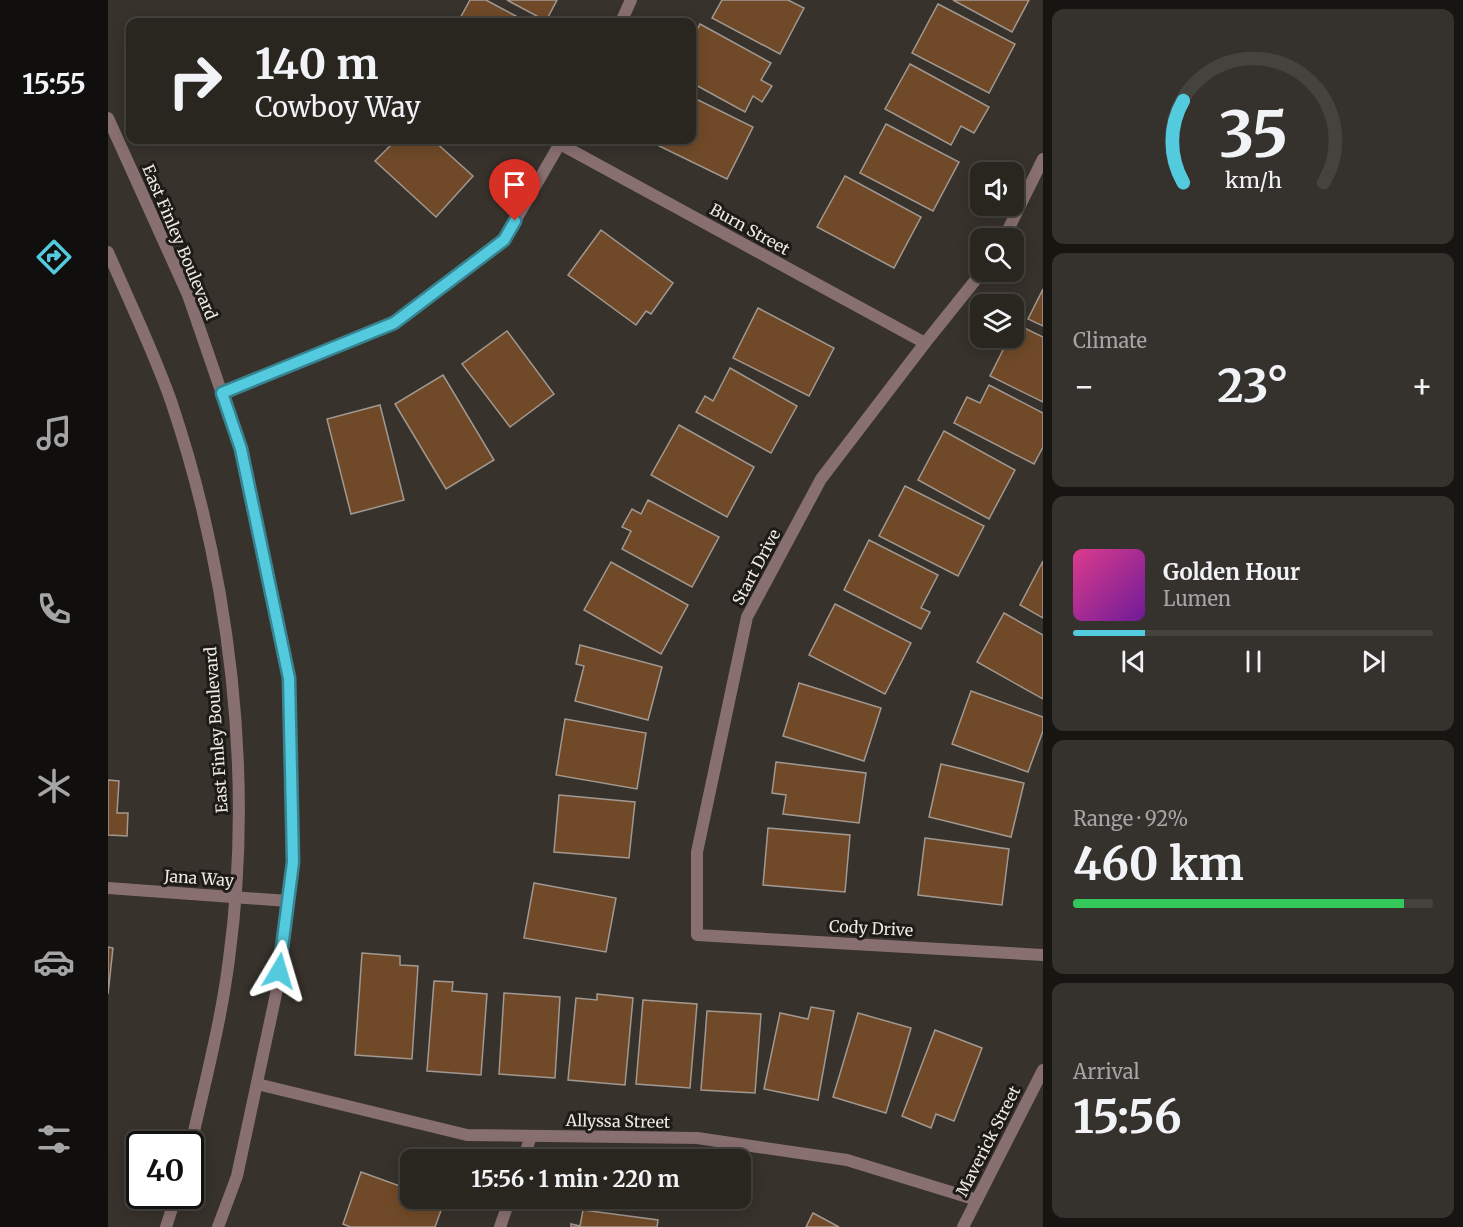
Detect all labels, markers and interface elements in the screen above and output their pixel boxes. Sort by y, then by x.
text: 140 m [255,38,378,90]
icon: right [156,42,234,120]
text: 15:55 [22,67,86,101]
text: Cowboy Way [255,90,421,124]
text: 35 [1218,96,1288,174]
pin [489,159,540,221]
street label: East Finley Boulevard [138,161,222,323]
map controls [970,162,1024,348]
button: sound [970,162,1024,216]
icon: arrive [498,168,531,201]
text: km/h [1225,168,1281,195]
street label: Burn Street [707,199,794,259]
button: search [970,228,1024,282]
icon: directions [33,236,75,278]
button: layers [970,294,1024,348]
text: Climate [1073,328,1147,353]
text: 23° [1217,358,1289,414]
text: − [1073,366,1095,407]
text: + [1411,366,1433,407]
icon: music [33,412,75,454]
street label: Start Drive [728,526,784,608]
text: Golden Hour [1163,558,1300,586]
text: Lumen [1163,586,1231,611]
icon: phone [33,588,75,630]
icon: previous [1117,645,1150,678]
icon: pause [1237,645,1270,678]
icon: next [1357,645,1390,678]
street label: East Finley Boulevard [200,646,232,814]
icon: climate [33,765,75,807]
text: Range · 92% [1073,806,1188,831]
text: 460 km [1073,836,1244,892]
street label: Jana Way [162,866,235,890]
street label: Cody Drive [828,916,914,940]
position arrow [247,939,311,1003]
icon: car [33,941,75,983]
text: Arrival [1073,1059,1140,1084]
street label: Maverick Street [952,1082,1025,1200]
text: 15:56 [1073,1089,1182,1145]
street label: Allyssa Street [565,1110,671,1132]
icon: filters [33,1118,75,1160]
speed limit sign: 40 [126,1131,204,1209]
text: 15:56 · 1 min · 220 m [471,1165,680,1193]

